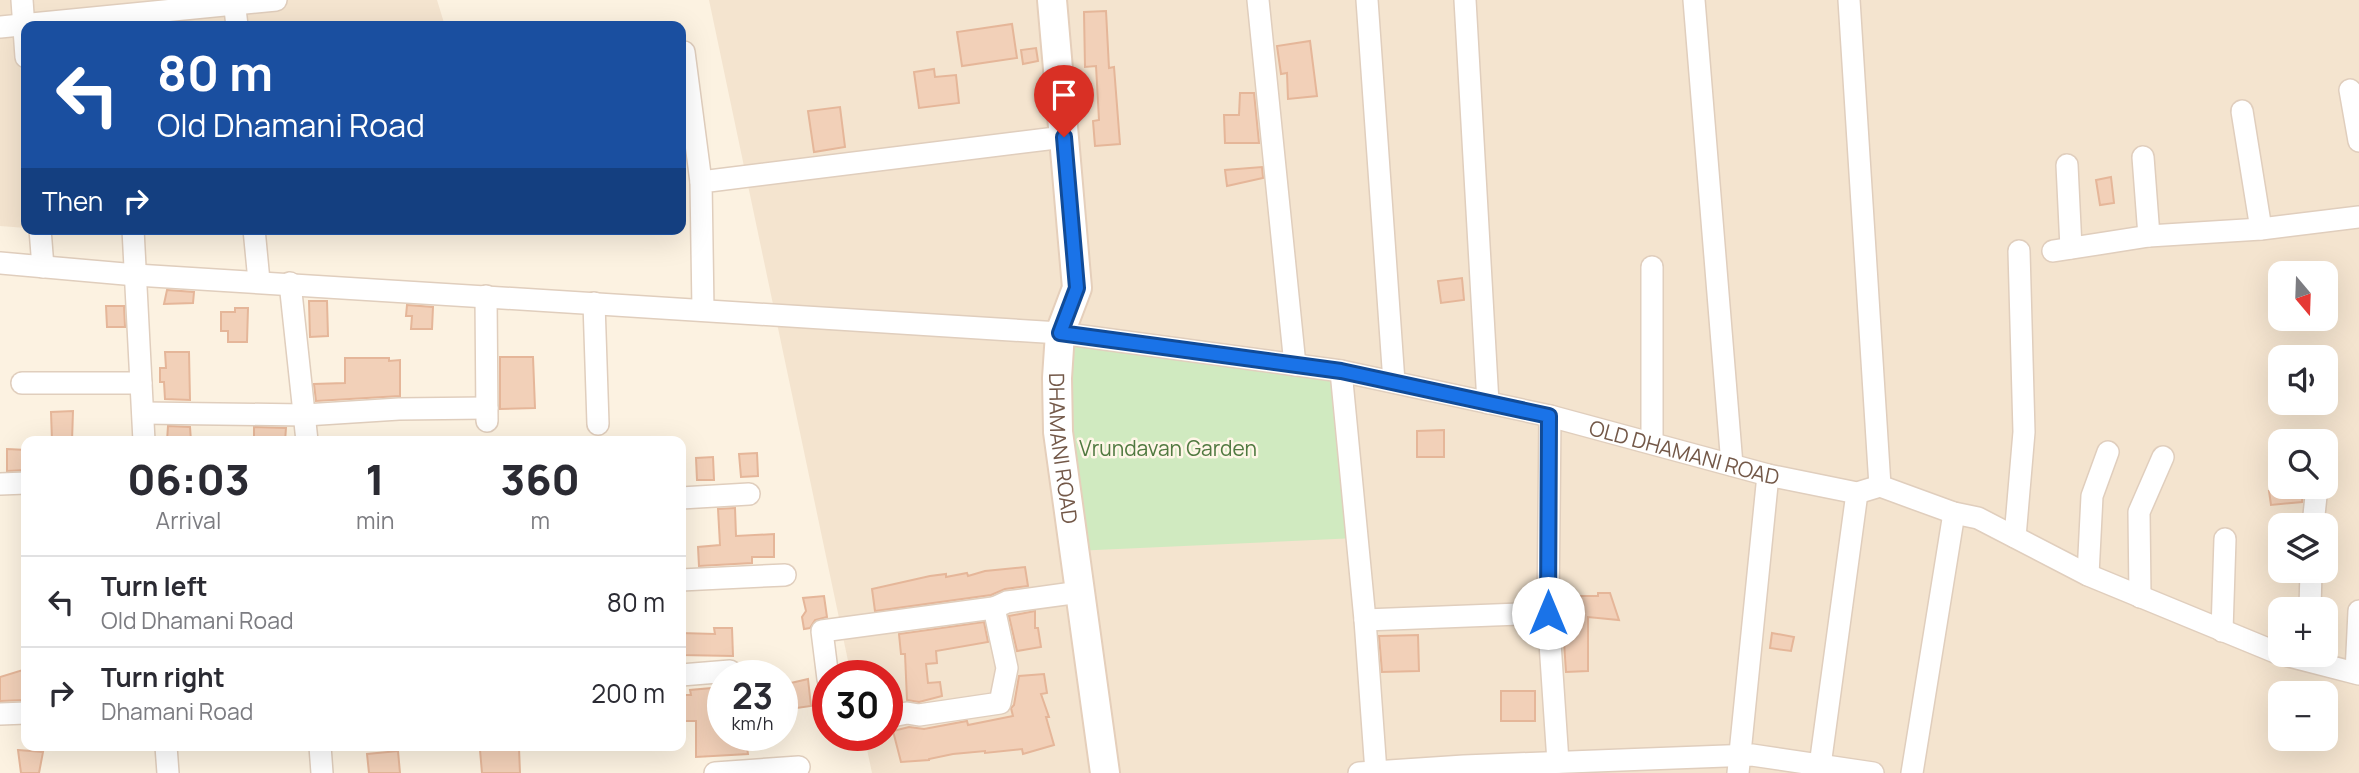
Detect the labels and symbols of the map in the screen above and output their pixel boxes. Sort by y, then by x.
pin [1034,65,1094,137]
north arrow [2268,261,2338,331]
street label: DHAMANI ROAD [1043,373,1085,526]
street label: OLD DHAMANI ROAD [1586,413,1782,491]
park label: Vrundavan Garden [1079,434,1257,462]
position arrow [1511,576,1585,650]
speed limit sign: 30 [812,660,903,751]

